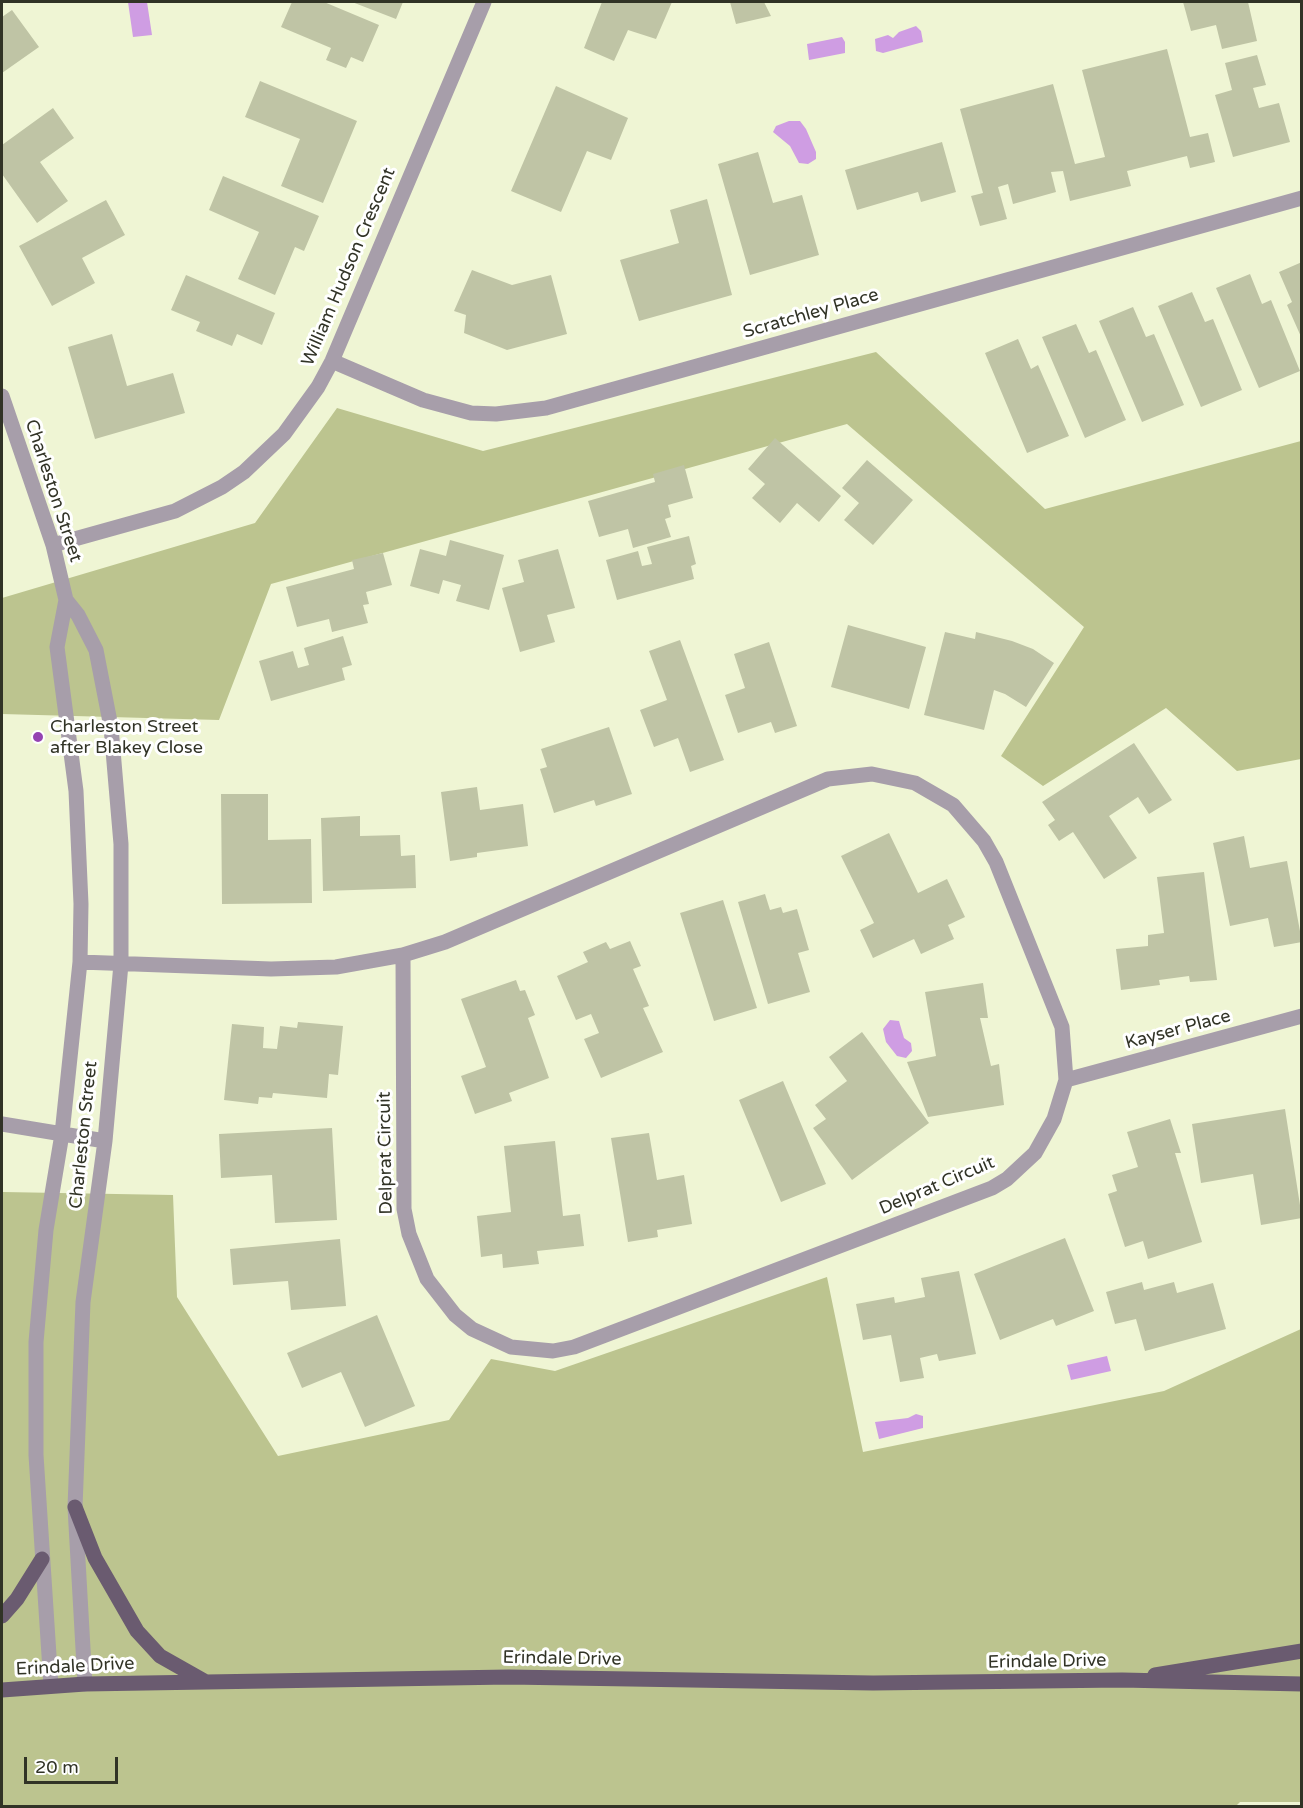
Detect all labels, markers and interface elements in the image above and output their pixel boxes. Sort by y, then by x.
street label: William Hudson Crescent [297,165,401,369]
street label: Scratchley Place [741,284,881,344]
street label: Charleston Street [20,417,86,565]
place label: Charleston Street after Blakey Close [50,716,203,758]
marker: Charleston Street after Blakey Close [31,730,45,744]
street label: Kayser Place [1123,1006,1233,1054]
street label: Charleston Street [65,1060,103,1210]
street label: Delprat Circuit [374,1091,398,1215]
street label: Delprat Circuit [876,1152,998,1220]
street label: Erindale Drive [502,1647,622,1671]
street label: Erindale Drive [987,1650,1107,1674]
street label: Erindale Drive [15,1653,135,1681]
scale bar [27,1745,122,1783]
text: 20 m [35,1756,79,1778]

